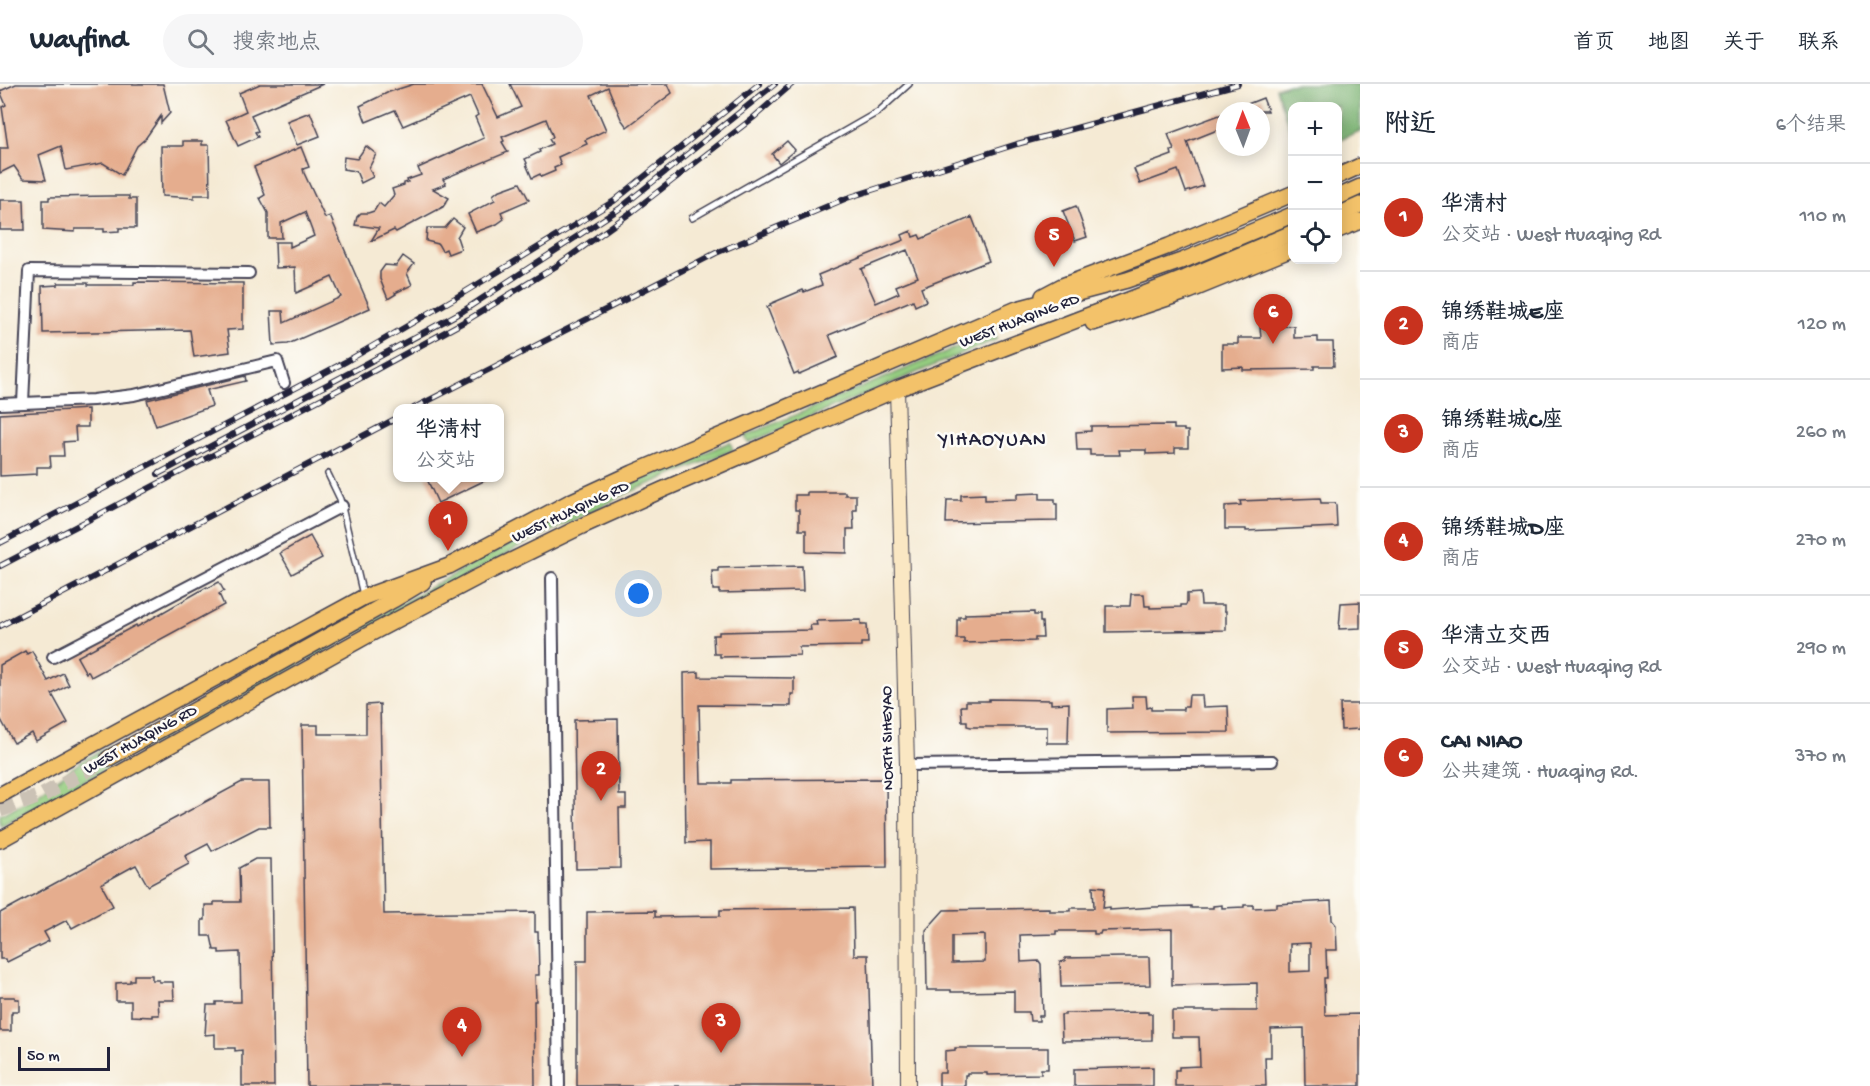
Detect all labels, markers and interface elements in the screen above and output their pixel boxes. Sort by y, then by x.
search box [163,14,583,68]
text: Wayfind [30,25,127,58]
icon: search [184,25,217,58]
text: 搜索地点 [232,31,321,57]
text: 首页 [1573,32,1615,57]
text: 地图 [1648,32,1690,57]
text: 关于 [1723,32,1765,57]
text: 联系 [1798,32,1840,57]
north arrow [1216,102,1270,156]
map controls [1288,102,1342,264]
button: + [1288,102,1342,156]
text: 附近 [1384,111,1436,142]
text: 6个结果 [1776,115,1846,138]
button: − [1288,156,1342,210]
text: 华清村 [1441,193,1507,219]
text: 1 [1399,206,1408,229]
text: 110 m [1800,206,1846,229]
button: locate [1288,210,1342,264]
pin: 5 [1034,218,1074,267]
text: 公交站 · West Huaqing Rd [1441,225,1660,248]
street label: WEST HUAQING RD [958,290,1083,354]
pin: 6 [1254,294,1292,344]
text: 锦绣鞋城E座 [1441,301,1565,327]
text: 2 [1399,314,1408,337]
text: 120 m [1798,314,1846,337]
text: 商店 [1441,333,1481,356]
popup [393,404,504,482]
text: 锦绣鞋城C座 [1441,409,1563,435]
text: 华清村 [415,419,482,445]
text: 3 [1398,422,1409,445]
text: 260 m [1796,422,1846,445]
district label: YIHAOYUAN [937,430,1047,453]
text: 商店 [1441,441,1481,464]
text: 公交站 [415,451,475,474]
street label: WEST HUAQING RD [510,477,633,548]
pin: 1 [428,502,468,551]
text: 锦绣鞋城D座 [1441,517,1565,543]
text: 4 [1399,530,1408,553]
text: 270 m [1796,530,1846,553]
text: 商店 [1441,549,1481,572]
your location [624,579,653,608]
text: 华清立交西 [1441,625,1551,651]
text: 5 [1398,638,1409,661]
text: 290 m [1796,638,1846,661]
text: 公交站 · West Huaqing Rd [1441,657,1660,680]
street label: NORTH SIHEYAO [879,685,899,790]
street label: WEST HUAQING RD [81,702,201,780]
text: CAI NIAO [1441,730,1522,756]
text: 6 [1398,746,1409,769]
text: 370 m [1795,746,1846,769]
pin: 2 [582,752,620,801]
text: 公共建筑 · Huaqing Rd. [1441,762,1639,785]
pin: 3 [702,1004,740,1053]
pin: 4 [442,1008,482,1057]
scale bar [18,1044,110,1072]
text: 50 m [27,1048,60,1067]

